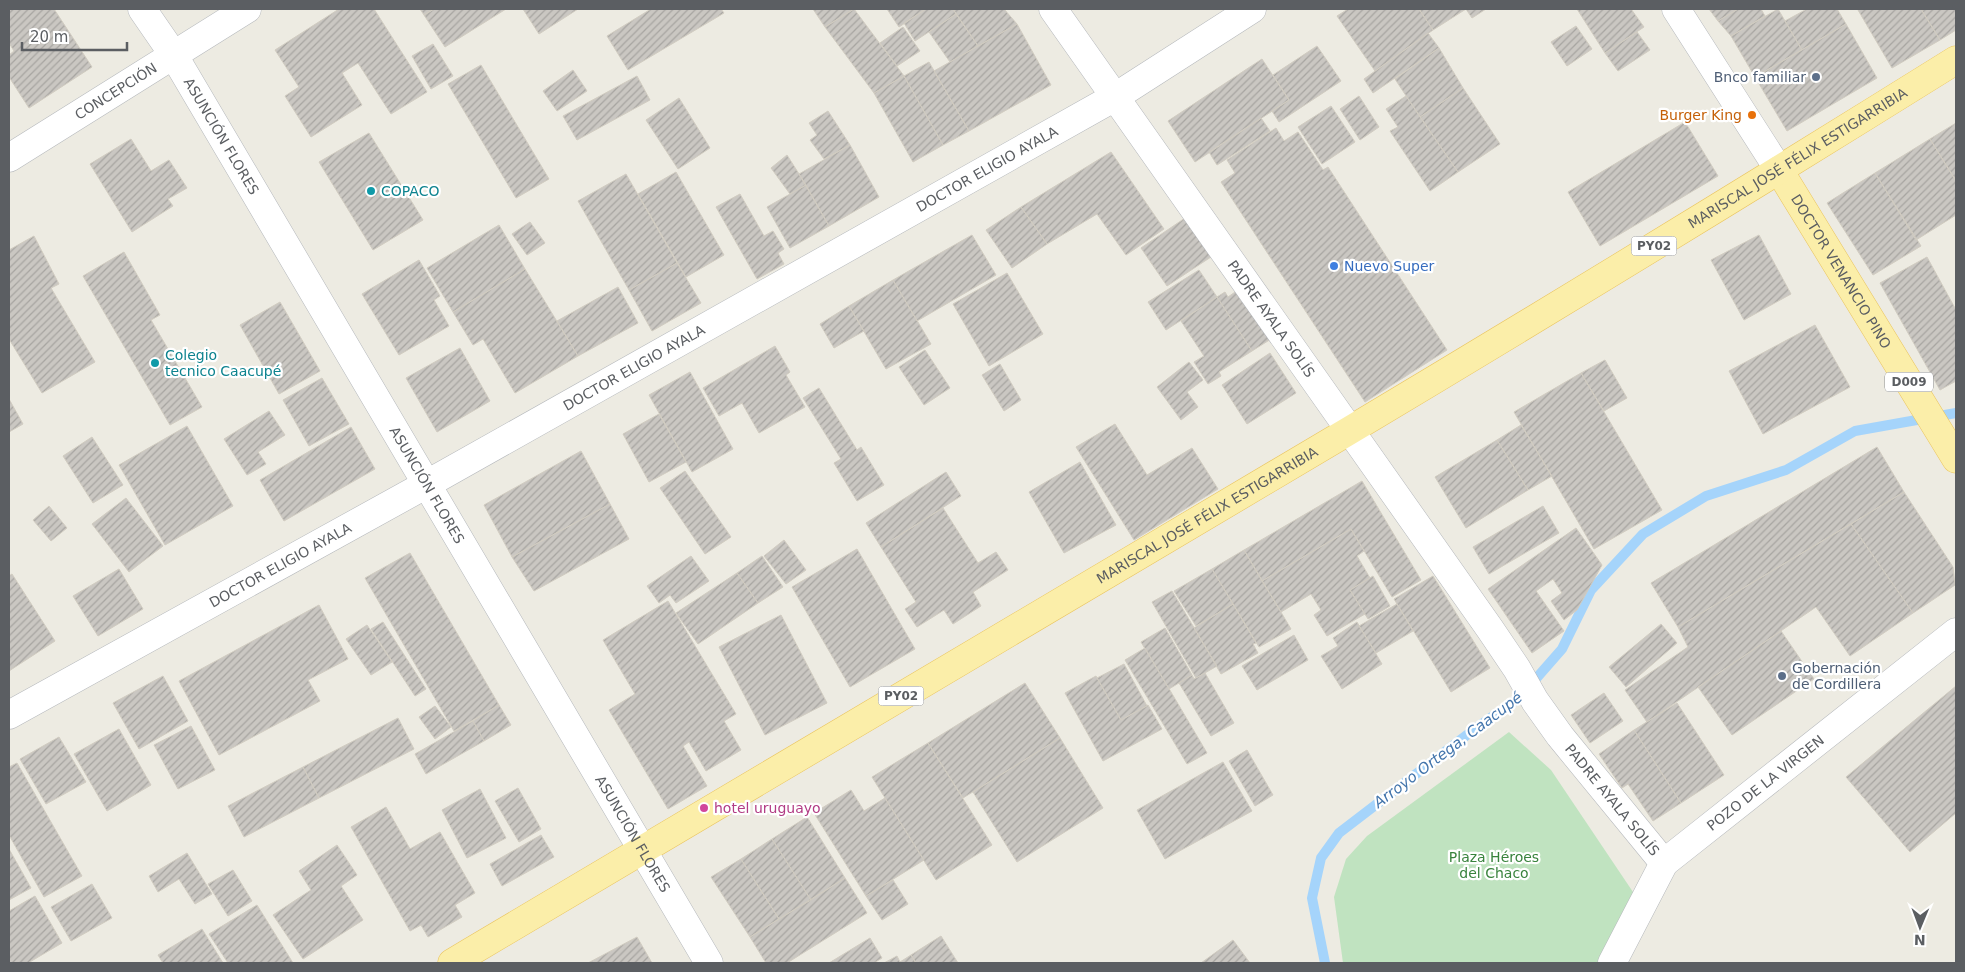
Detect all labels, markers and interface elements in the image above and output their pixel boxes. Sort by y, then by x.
scale bar [22,20,128,52]
text: 20 m [30,28,68,46]
street label: CONCEPCIÓN [72,59,160,123]
place label: Bnco familiar [1714,69,1806,85]
marker: Bnco familiar [1810,71,1822,83]
street label: ASUNCIÓN FLORES [181,75,262,198]
street label: MARISCAL JOSÉ FÉLIX ESTIGARRIBIA [1685,84,1910,232]
place label: Burger King [1659,107,1742,123]
marker: Burger King [1746,109,1758,121]
street label: DOCTOR ELIGIO AYALA [913,123,1061,215]
place label: COPACO [381,183,439,199]
marker: COPACO [365,185,377,197]
street label: DOCTOR VENANCIO PINO [1788,191,1894,352]
road number: PY02 [1632,237,1676,256]
street label: PADRE AYALA SOLÍS [1225,257,1318,380]
place label: Nuevo Super [1344,258,1435,274]
marker: Nuevo Super [1328,260,1340,272]
street label: DOCTOR ELIGIO AYALA [560,321,708,414]
place label: Colegio tecnico Caacupé [165,347,281,379]
marker: Colegio tecnico Caacupé [149,357,161,369]
road number: D009 [1885,372,1933,392]
street label: ASUNCIÓN FLORES [386,424,468,546]
street label: MARISCAL JOSÉ FÉLIX ESTIGARRIBIA [1094,443,1321,587]
street label: DOCTOR ELIGIO AYALA [206,519,355,611]
place label: Gobernación de Cordillera [1792,660,1881,692]
marker: Gobernación de Cordillera [1776,670,1788,682]
road number: PY02 [878,686,924,706]
water label: Arroyo Ortega, Caacupé [1369,688,1526,812]
street label: POZO DE LA VIRGEN [1704,732,1827,834]
street label: PADRE AYALA SOLÍS [1562,741,1663,859]
street label: ASUNCIÓN FLORES [592,773,674,895]
place label: hotel uruguayo [714,800,821,816]
marker: hotel uruguayo [698,802,710,814]
park label: Plaza Héroes del Chaco [1449,849,1539,881]
north arrow [1895,902,1945,952]
text: N [1914,932,1926,948]

